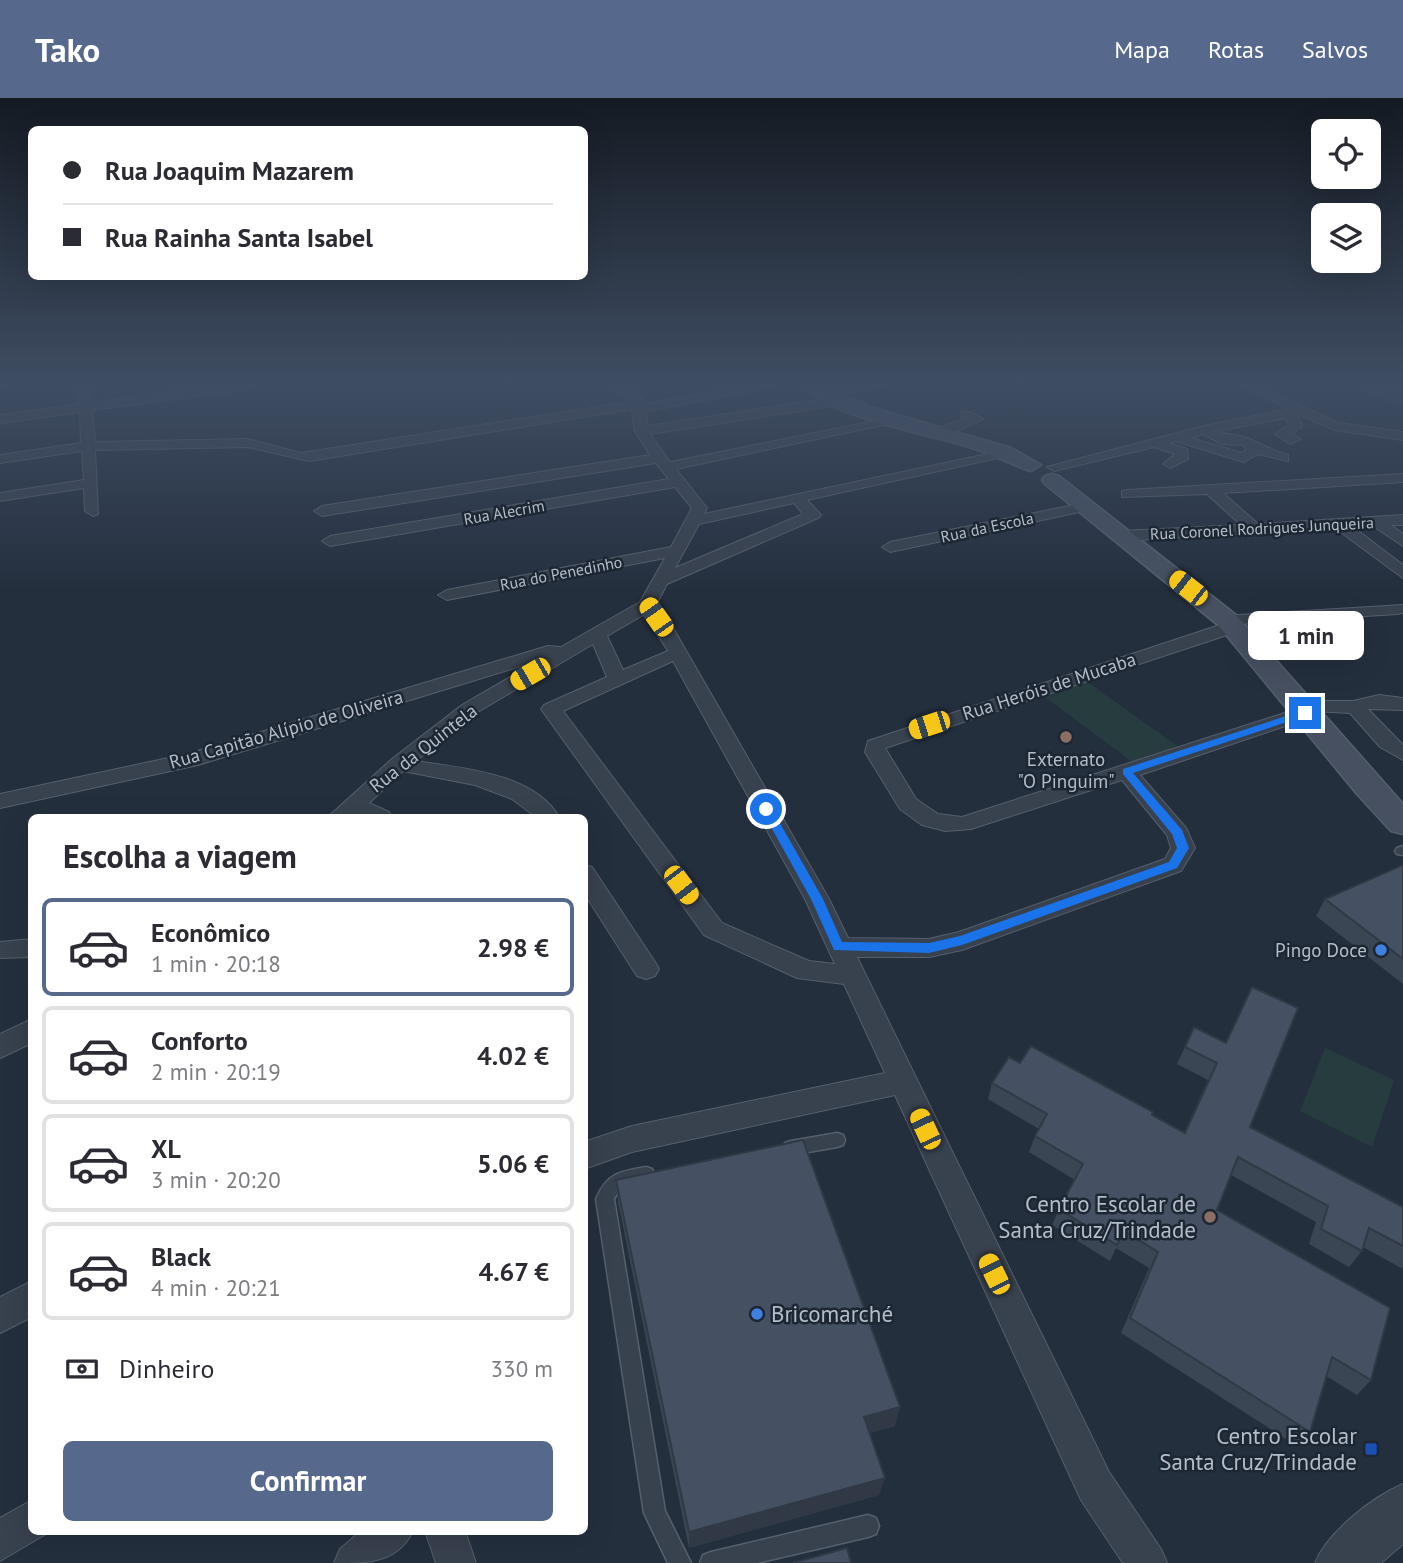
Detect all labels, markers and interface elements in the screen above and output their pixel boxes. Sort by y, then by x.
text: Tako [35,28,100,71]
text: Mapa [1114,34,1170,65]
text: Rotas [1208,34,1264,65]
text: Salvos [1302,34,1368,65]
map controls [1311,119,1381,273]
button: locate [1311,119,1381,189]
text: Rua Joaquim Mazarem [105,154,354,187]
button: layers [1311,203,1381,273]
text: Rua Rainha Santa Isabel [105,221,373,254]
street label: Rua Alecrim [462,495,546,529]
street label: Rua da Escola [939,507,1035,547]
street label: Rua Coronel Rodrigues Junqueira [1150,512,1374,544]
street label: Rua do Penedinho [498,551,624,595]
car [1165,567,1212,609]
car [636,594,677,640]
callout: 1 min [1247,612,1363,660]
text: 1 min [1278,621,1334,650]
street label: Rua Heróis de Mucaba [959,647,1139,725]
car [507,654,554,694]
street label: Rua Capitão Alípio de Oliveira [166,684,406,774]
route end [1289,697,1321,729]
street label: Rua da Quintela [364,698,482,798]
car [906,709,953,741]
marker: Externato "O Pinguim" [1058,729,1074,745]
place label: Externato "O Pinguim" [1017,747,1115,793]
route start [750,793,782,825]
text: Escolha a viagem [63,835,297,877]
car [660,862,703,908]
icon: car [67,916,130,979]
text: Econômico [151,916,270,949]
text: 2.98 € [477,931,549,964]
place label: Pingo Doce [1275,938,1367,962]
marker: Pingo Doce [1373,942,1389,958]
text: 1 min · 20:18 [151,949,281,978]
icon: car [67,1024,130,1087]
text: Conforto [151,1024,248,1057]
text: 4.02 € [477,1039,549,1072]
text: 2 min · 20:19 [151,1057,281,1086]
car [907,1106,944,1152]
icon: car [67,1132,130,1195]
text: XL [151,1132,181,1165]
text: 5.06 € [477,1147,549,1180]
text: 3 min · 20:20 [151,1165,281,1194]
place label: Centro Escolar de Santa Cruz/Trindade [998,1189,1196,1244]
marker: Centro Escolar de Santa Cruz/Trindade [1202,1209,1218,1225]
icon: car [67,1240,130,1303]
text: Black [151,1240,211,1273]
car [976,1251,1013,1297]
text: 4.67 € [478,1255,549,1288]
text: 4 min · 20:21 [151,1273,281,1302]
place label: Bricomarché [771,1299,893,1328]
marker: Bricomarché [749,1306,765,1322]
icon: cash [63,1350,101,1388]
text: Dinheiro [119,1352,214,1385]
text: 330 m [491,1354,553,1383]
place label: Centro Escolar Santa Cruz/Trindade [1159,1421,1357,1476]
button: Confirmar [63,1441,553,1521]
marker: Centro Escolar Santa Cruz/Trindade [1363,1441,1379,1457]

